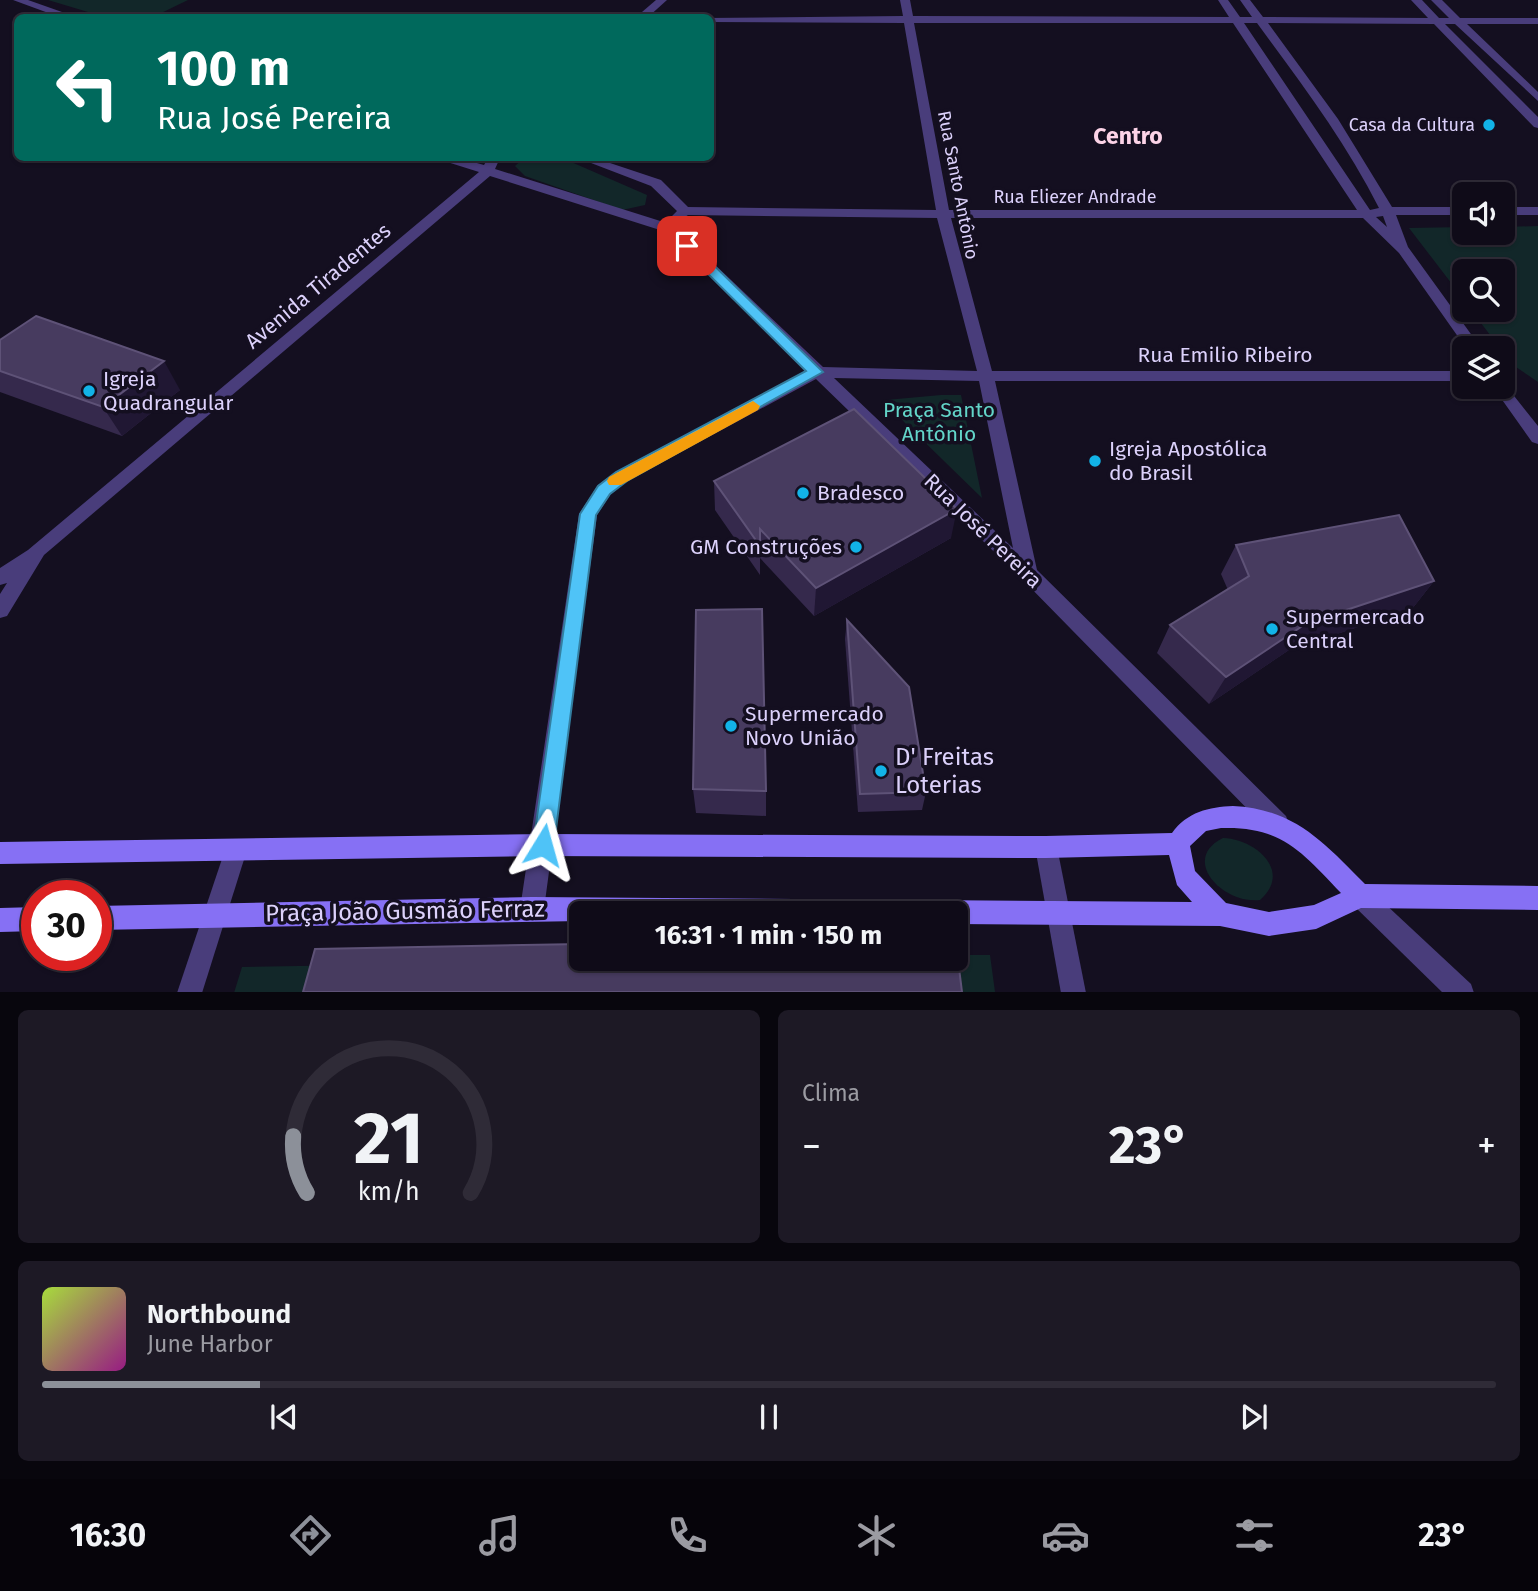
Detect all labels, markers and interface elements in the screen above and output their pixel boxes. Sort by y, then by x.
text: 100 m [157,39,290,98]
icon: left [42,42,133,133]
text: Rua José Pereira [157,99,392,137]
street label: Rua Santo Antônio [933,109,983,261]
place label: Casa da Cultura [1349,114,1475,136]
marker: Casa da Cultura [1481,117,1497,133]
district label: Centro [1093,122,1163,150]
map controls [1452,182,1515,399]
button: sound [1452,182,1515,245]
street label: Rua Eliezer Andrade [993,186,1157,208]
pin [657,216,717,276]
street label: Avenida Tiradentes [240,217,396,354]
icon: arrive [668,227,706,265]
button: search [1452,259,1515,322]
button: layers [1452,336,1515,399]
street label: Rua Emilio Ribeiro [1138,342,1312,368]
place label: Igreja Quadrangular [103,366,233,416]
marker: Igreja Quadrangular [81,383,97,399]
park label: Praça Santo Antônio [883,397,995,447]
place label: Igreja Apostólica do Brasil [1109,436,1267,486]
marker: Igreja Apostólica do Brasil [1087,453,1103,469]
street label: Rua José Pereira [919,468,1047,594]
place label: Bradesco [817,480,904,506]
marker: Bradesco [795,485,811,501]
place label: GM Construções [690,534,842,560]
marker: GM Construções [848,539,864,555]
place label: Supermercado Central [1286,604,1425,654]
marker: Supermercado Central [1264,621,1280,637]
place label: Supermercado Novo União [745,701,884,751]
marker: Supermercado Novo União [723,718,739,734]
place label: D' Freitas Loterias [895,743,994,799]
marker: D' Freitas Loterias [873,763,889,779]
position arrow [506,808,580,882]
speed limit sign: 30 [21,880,112,971]
street label: Praça João Gusmão Ferraz [265,895,545,927]
text: 16:31 · 1 min · 150 m [655,920,882,951]
text: Clima [802,1079,860,1107]
text: 21 [354,1095,424,1182]
text: 23° [1109,1114,1189,1177]
text: − [802,1123,821,1169]
text: + [1477,1123,1496,1169]
text: km/h [358,1176,420,1206]
text: Northbound [147,1299,291,1330]
text: June Harbor [147,1330,273,1358]
icon: previous [265,1398,303,1436]
icon: pause [750,1398,788,1436]
icon: next [1235,1398,1273,1436]
icon: directions [286,1511,335,1560]
icon: music [475,1511,524,1560]
icon: phone [663,1511,712,1560]
icon: climate [852,1511,901,1560]
icon: car [1041,1511,1090,1560]
icon: filters [1230,1511,1279,1560]
text: 16:30 [70,1516,146,1554]
text: 23° [1418,1516,1468,1554]

